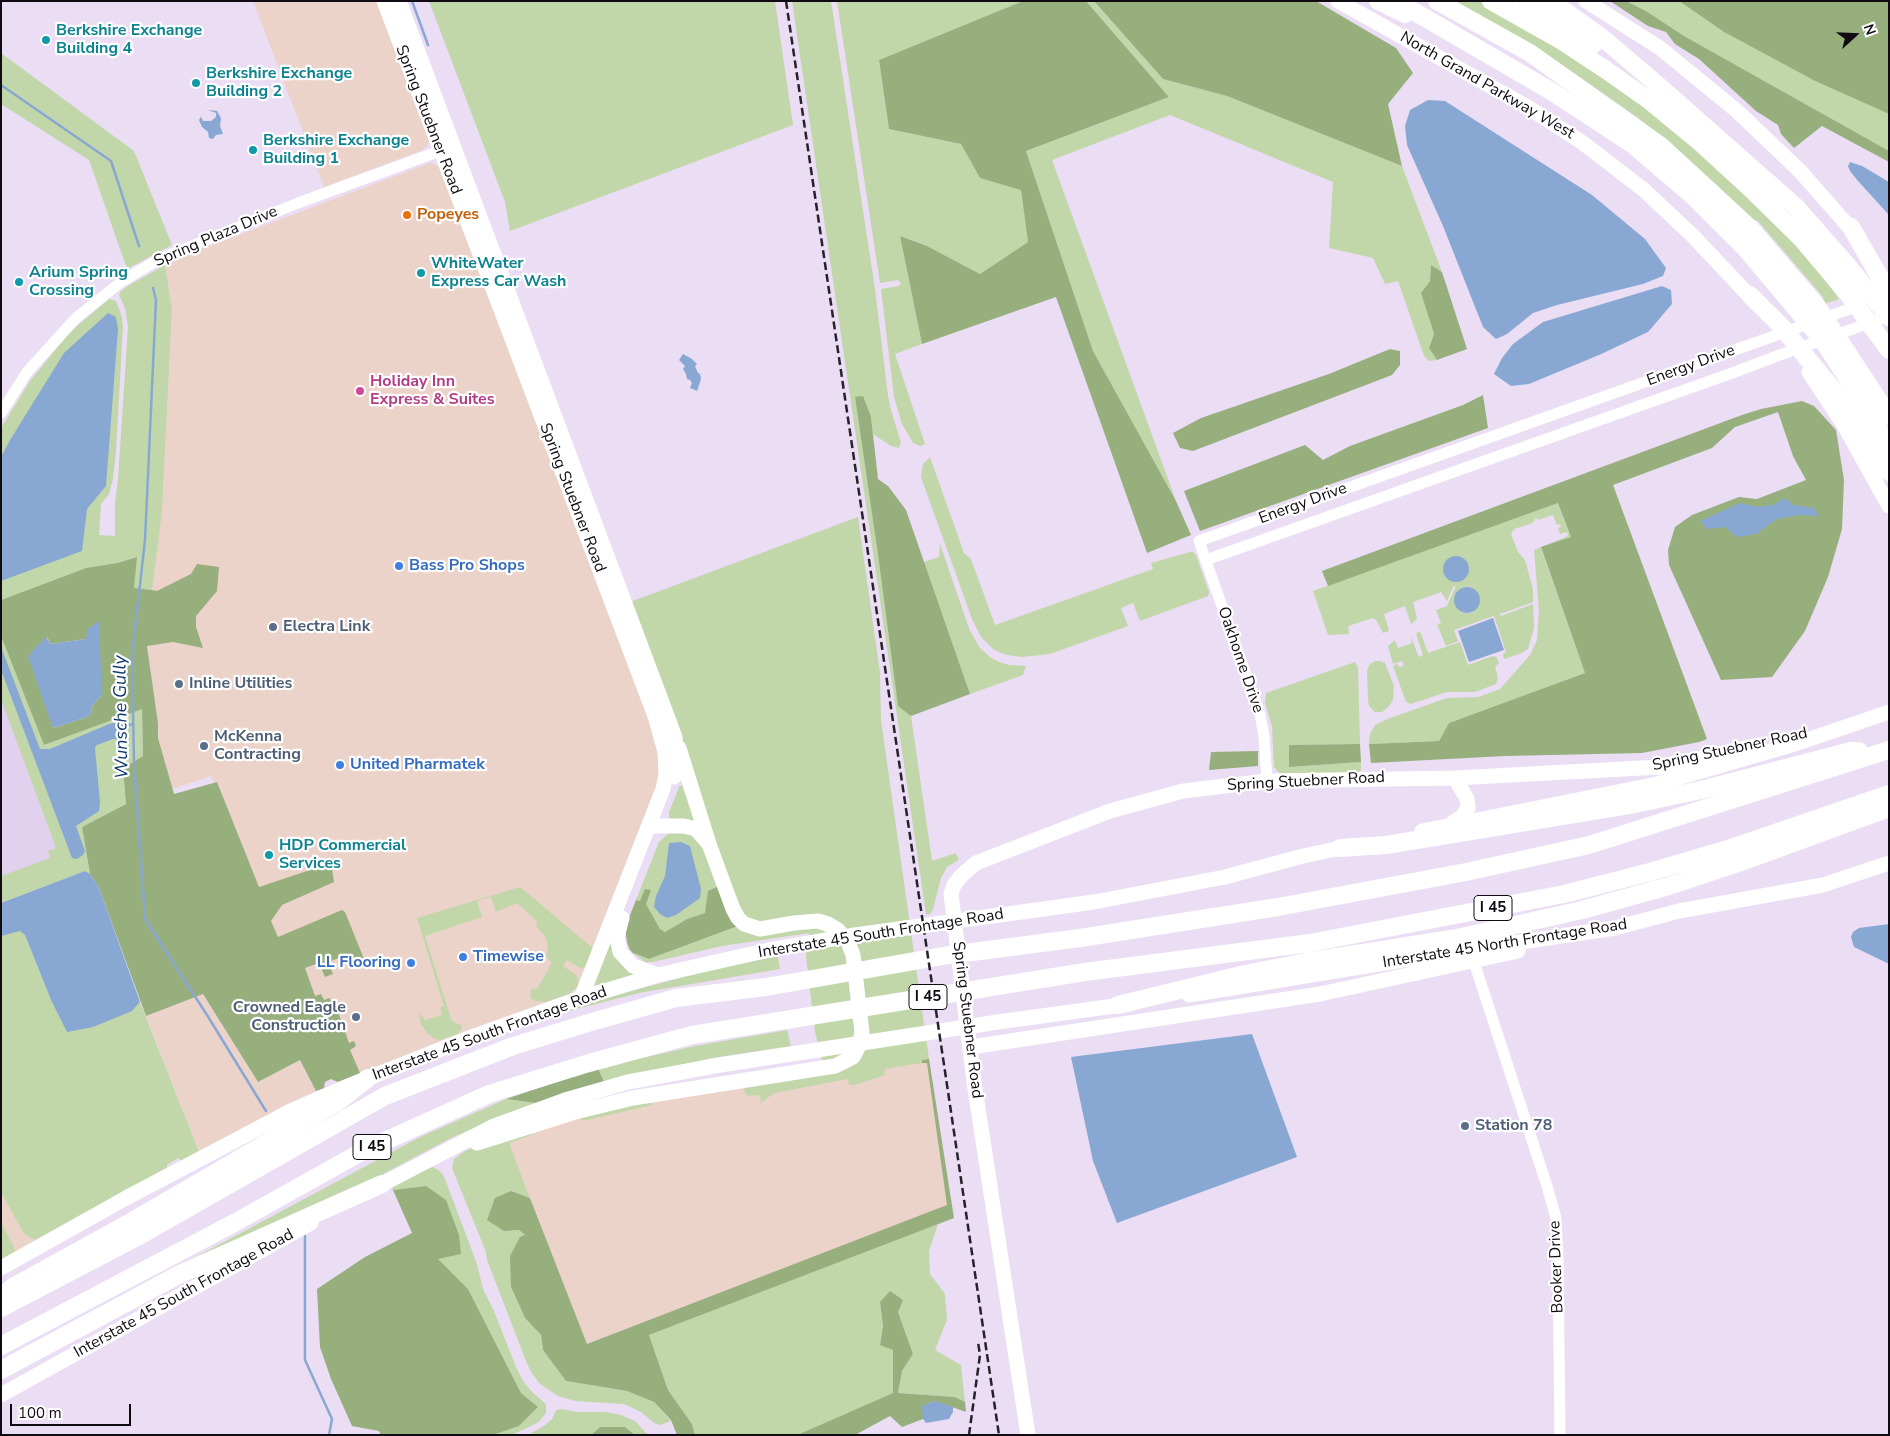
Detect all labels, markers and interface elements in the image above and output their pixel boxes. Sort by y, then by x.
north arrow [1830,10,1880,60]
place label: Berkshire Exchange Building 4 [56,21,202,59]
text: N [1859,22,1880,38]
street label: North Grand Parkway West [1396,28,1578,144]
marker: Berkshire Exchange Building 4 [40,34,52,46]
street label: Spring Stuebner Road [391,43,465,197]
place label: Berkshire Exchange Building 2 [206,64,352,102]
marker: Berkshire Exchange Building 2 [190,77,202,89]
place label: Berkshire Exchange Building 1 [263,131,409,169]
marker: Berkshire Exchange Building 1 [247,144,259,156]
street label: Spring Plaza Drive [151,202,281,272]
place label: Popeyes [417,205,479,225]
marker: Popeyes [401,209,413,221]
place label: WhiteWater Express Car Wash [431,254,566,292]
place label: Arium Spring Crossing [29,263,128,301]
marker: WhiteWater Express Car Wash [415,267,427,279]
marker: Arium Spring Crossing [13,276,25,288]
street label: Energy Drive [1644,341,1738,391]
place label: Holiday Inn Express & Suites [370,372,495,410]
marker: Holiday Inn Express & Suites [354,385,366,397]
street label: Spring Stuebner Road [535,421,609,575]
street label: Energy Drive [1256,479,1350,529]
place label: Bass Pro Shops [409,556,525,576]
marker: Bass Pro Shops [393,560,405,572]
street label: Oakhome Drive [1213,604,1267,716]
place label: Electra Link [283,617,370,637]
marker: Electra Link [267,621,279,633]
water label: Wunsche Gully [110,655,134,779]
place label: Inline Utilities [189,674,292,694]
marker: Inline Utilities [173,678,185,690]
street label: Spring Stuebner Road [1651,724,1809,776]
place label: McKenna Contracting [214,727,301,765]
marker: McKenna Contracting [198,740,210,752]
place label: United Pharmatek [350,755,485,775]
marker: United Pharmatek [334,759,346,771]
street label: Spring Stuebner Road [1227,768,1385,796]
place label: HDP Commercial Services [279,836,406,874]
marker: HDP Commercial Services [263,849,275,861]
road number: I 45 [1474,896,1512,920]
street label: Interstate 45 South Frontage Road [757,905,1005,963]
street label: Interstate 45 North Frontage Road [1381,915,1629,973]
street label: Spring Stuebner Road [948,940,986,1100]
place label: Timewise [473,947,544,967]
marker: Timewise [457,951,469,963]
place label: LL Flooring [317,953,401,973]
marker: LL Flooring [405,957,417,969]
street label: Interstate 45 South Frontage Road [370,983,610,1085]
road number: I 45 [909,984,947,1010]
place label: Crowned Eagle Construction [233,998,346,1036]
marker: Crowned Eagle Construction [350,1011,362,1023]
place label: Station 78 [1475,1116,1552,1136]
marker: Station 78 [1459,1120,1471,1132]
road number: I 45 [353,1134,391,1160]
street label: Booker Drive [1546,1220,1568,1314]
street label: Interstate 45 South Frontage Road [71,1225,297,1363]
scale bar [12,1394,134,1426]
text: 100 m [18,1403,62,1423]

